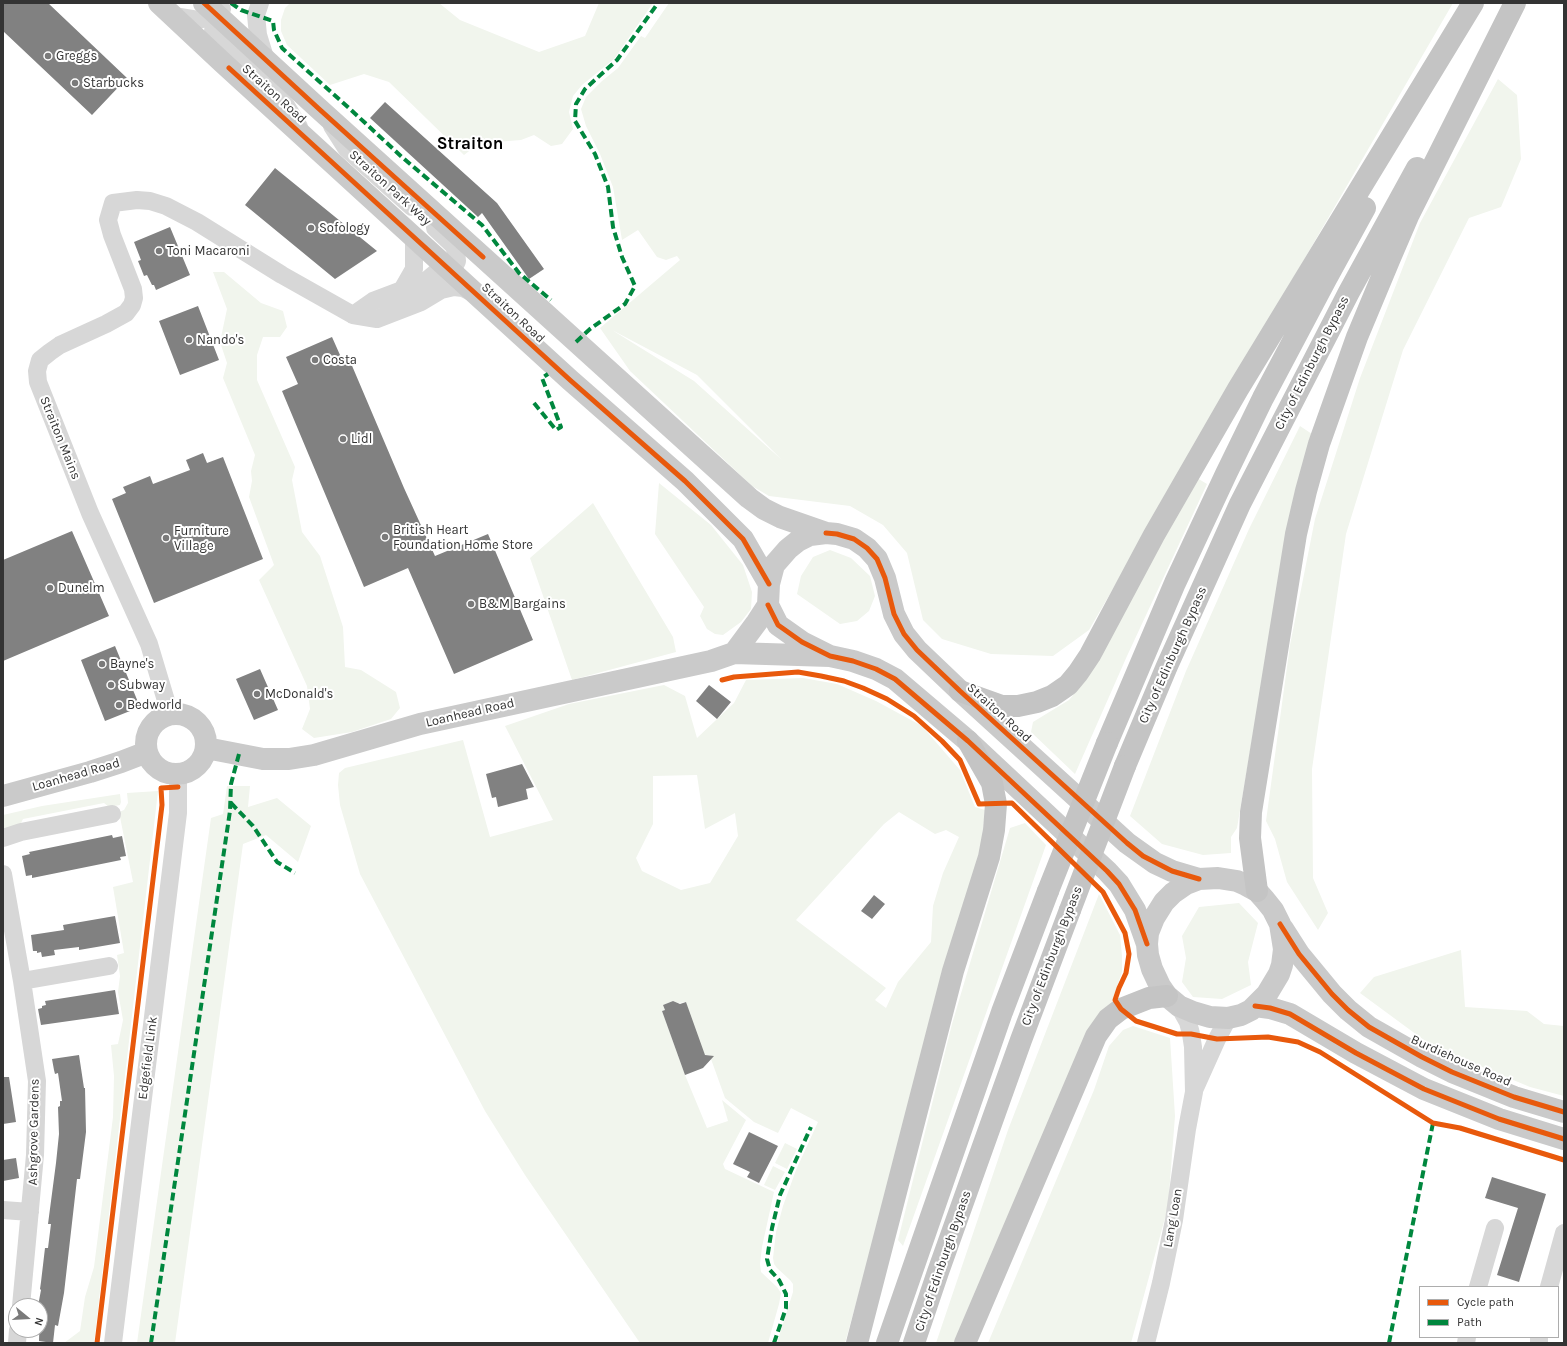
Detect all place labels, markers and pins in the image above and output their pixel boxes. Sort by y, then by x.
place label: Greggs [56,48,97,64]
marker: Greggs [43,51,53,61]
place label: Starbucks [83,75,144,91]
marker: Starbucks [70,78,80,88]
place label: Sofology [319,220,370,236]
marker: Sofology [306,223,316,233]
place label: Toni Macaroni [167,243,250,259]
marker: Toni Macaroni [154,246,164,256]
place label: Nando's [197,332,244,348]
marker: Nando's [184,335,194,345]
place label: Costa [323,352,357,368]
marker: Costa [310,355,320,365]
place label: Lidl [351,431,372,447]
marker: Lidl [338,434,348,444]
place label: British Heart Foundation Home Store [393,522,533,553]
place label: Furniture Village [174,523,229,554]
marker: British Heart Foundation Home Store [380,532,390,542]
marker: Furniture Village [161,533,171,543]
place label: Dunelm [58,580,105,596]
marker: Dunelm [45,583,55,593]
place label: B&M Bargains [479,596,566,612]
marker: B&M Bargains [466,599,476,609]
place label: Bayne's [110,656,154,672]
marker: Bayne's [97,659,107,669]
place label: Subway [119,677,165,693]
marker: Subway [106,680,116,690]
place label: McDonald's [265,686,333,702]
marker: McDonald's [252,689,262,699]
place label: Bedworld [127,697,182,713]
marker: Bedworld [114,700,124,710]

